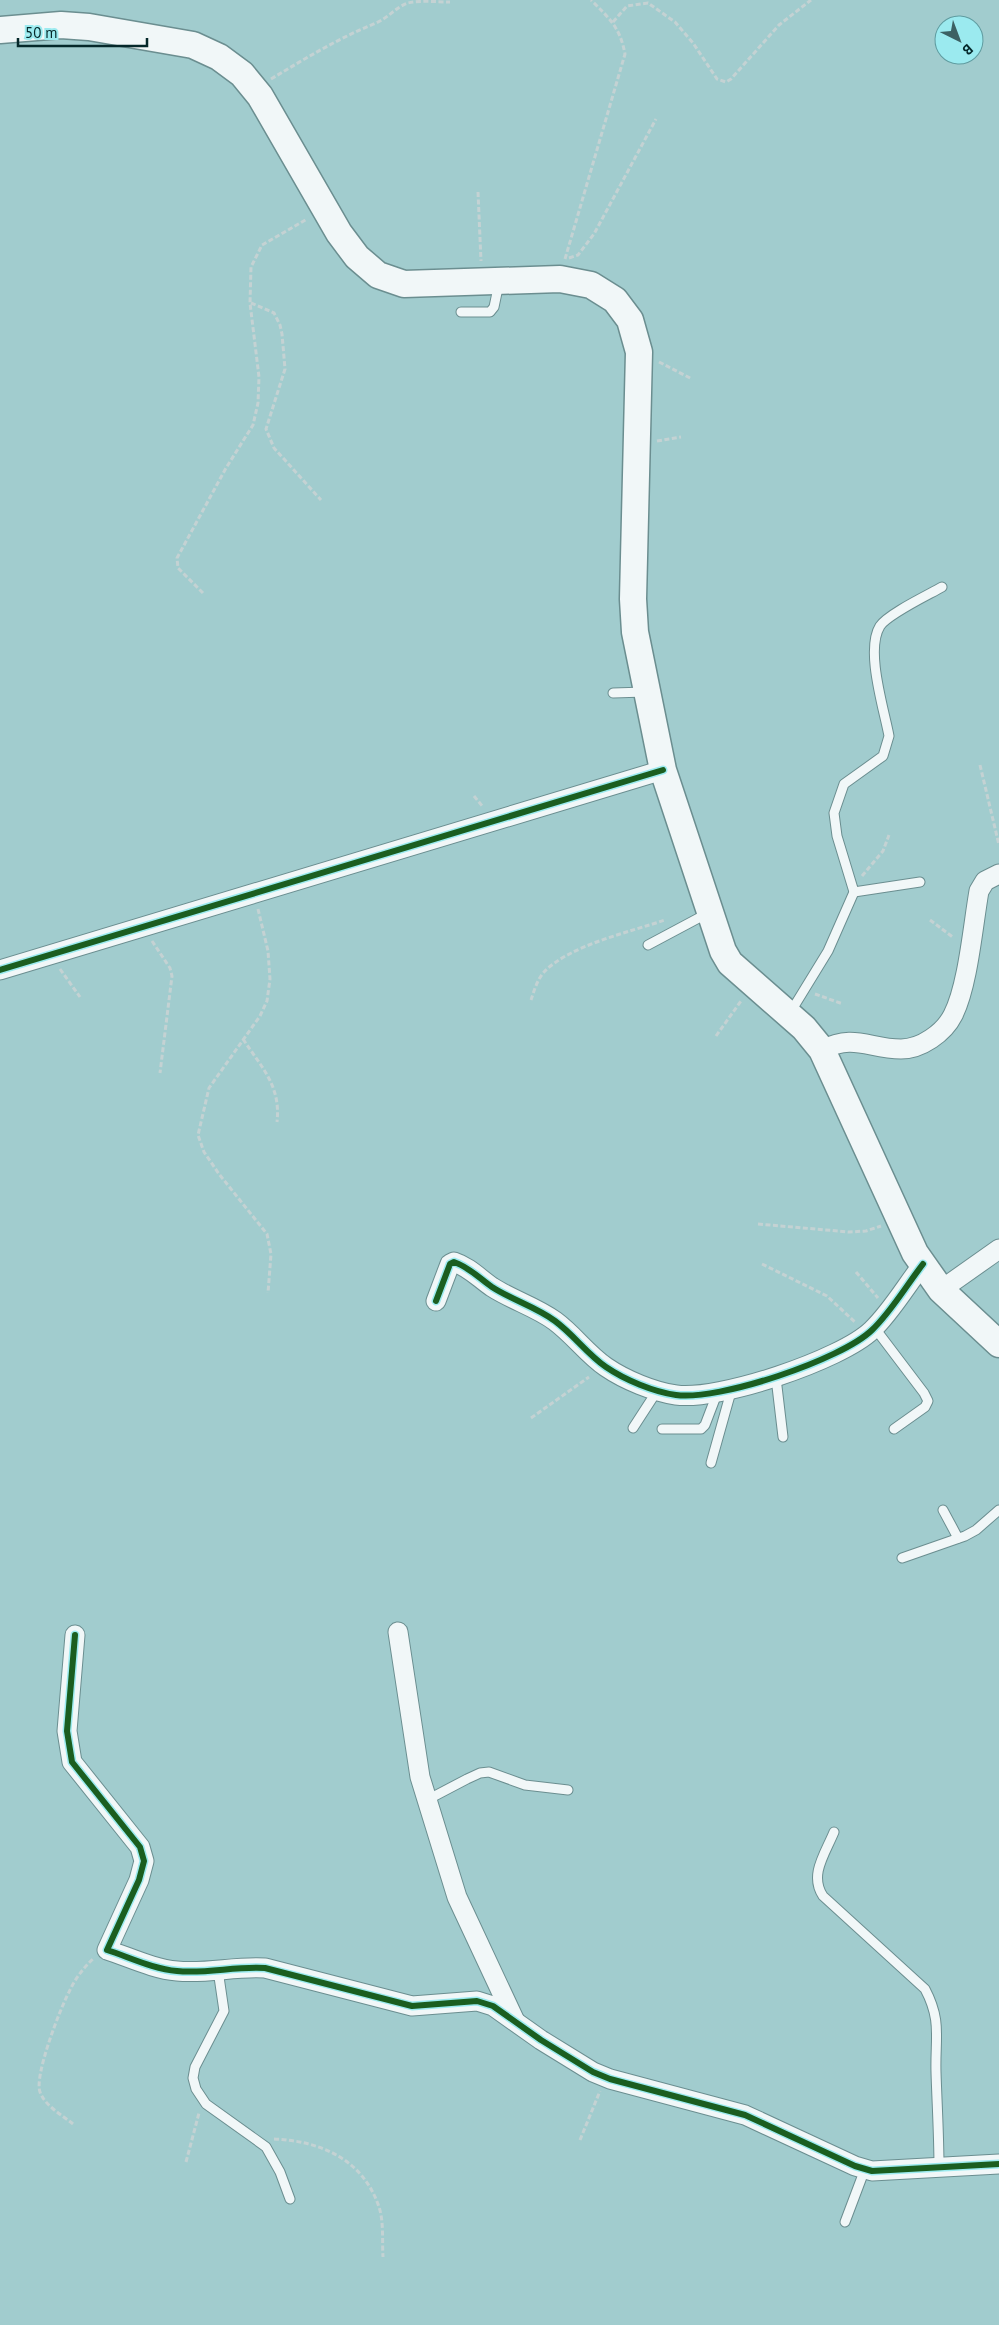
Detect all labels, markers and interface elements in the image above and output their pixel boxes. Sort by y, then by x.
scale bar [18,15,146,47]
north arrow [934,15,984,65]
text: 50 m [25,23,58,42]
text: B [959,40,977,59]

